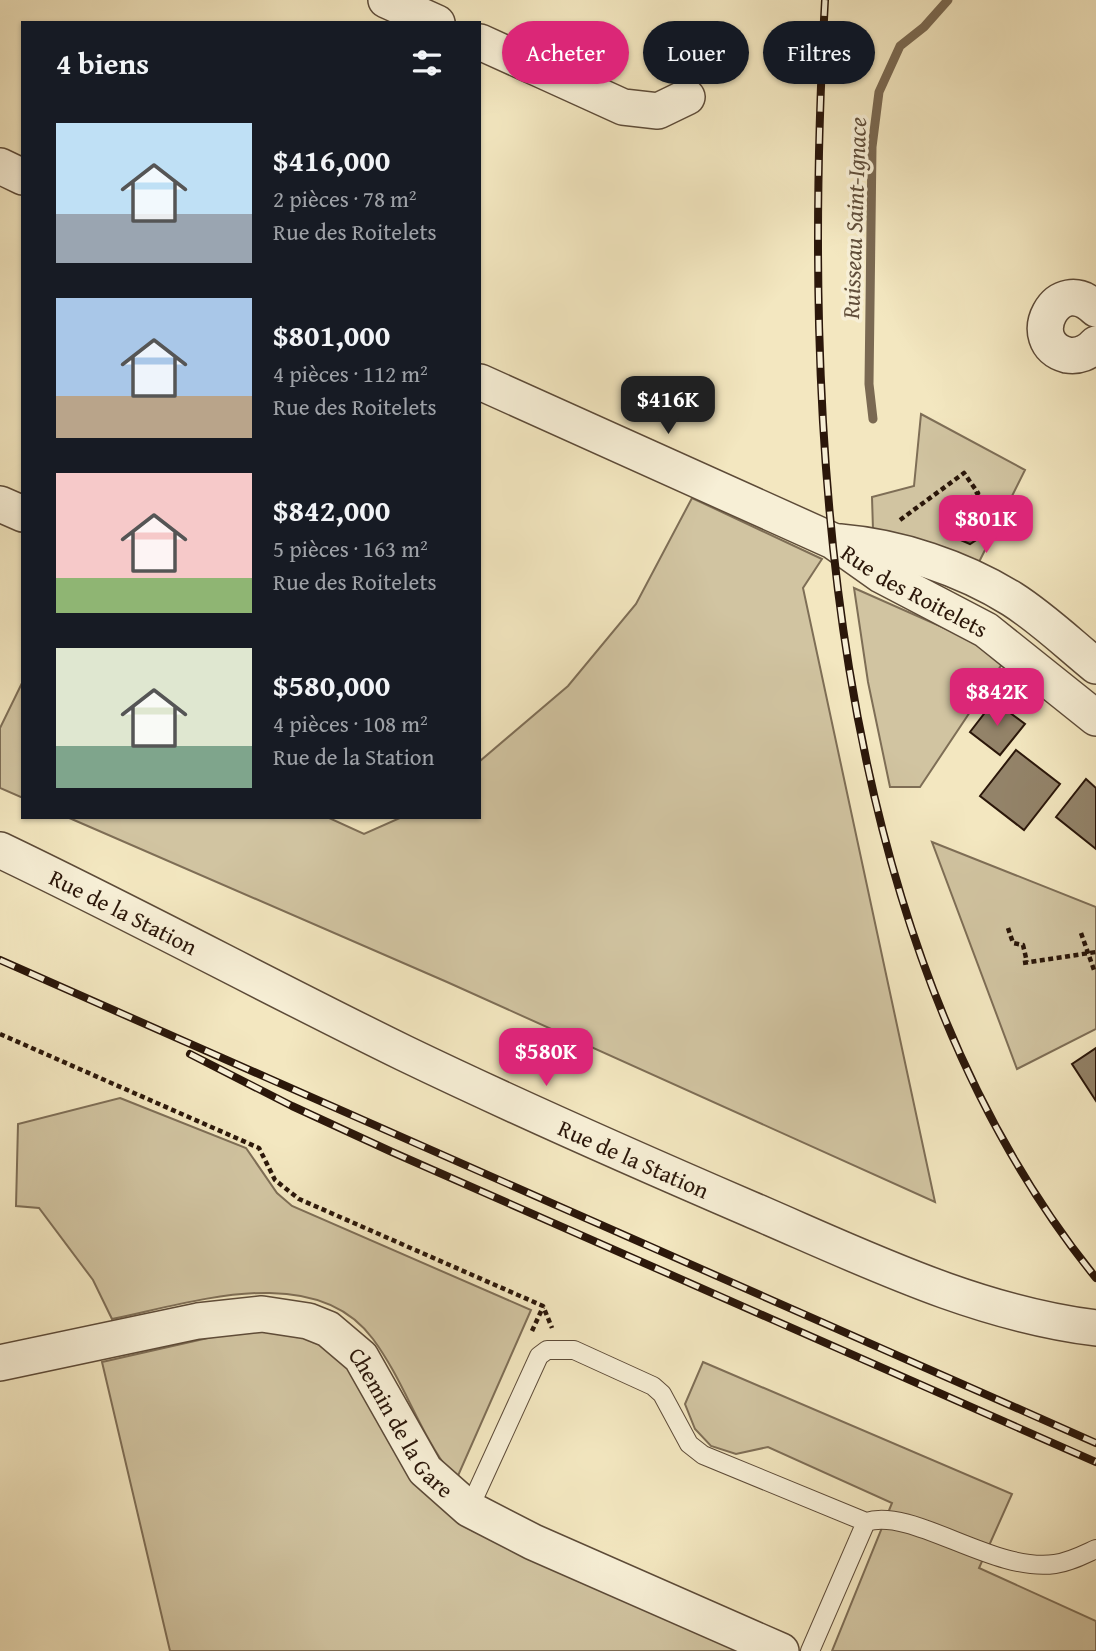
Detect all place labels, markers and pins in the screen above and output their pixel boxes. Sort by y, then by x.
pin: $416K [619,376,717,436]
pin: $801K [937,496,1035,555]
pin: $842K [948,668,1046,728]
pin: $580K [497,1028,595,1088]

